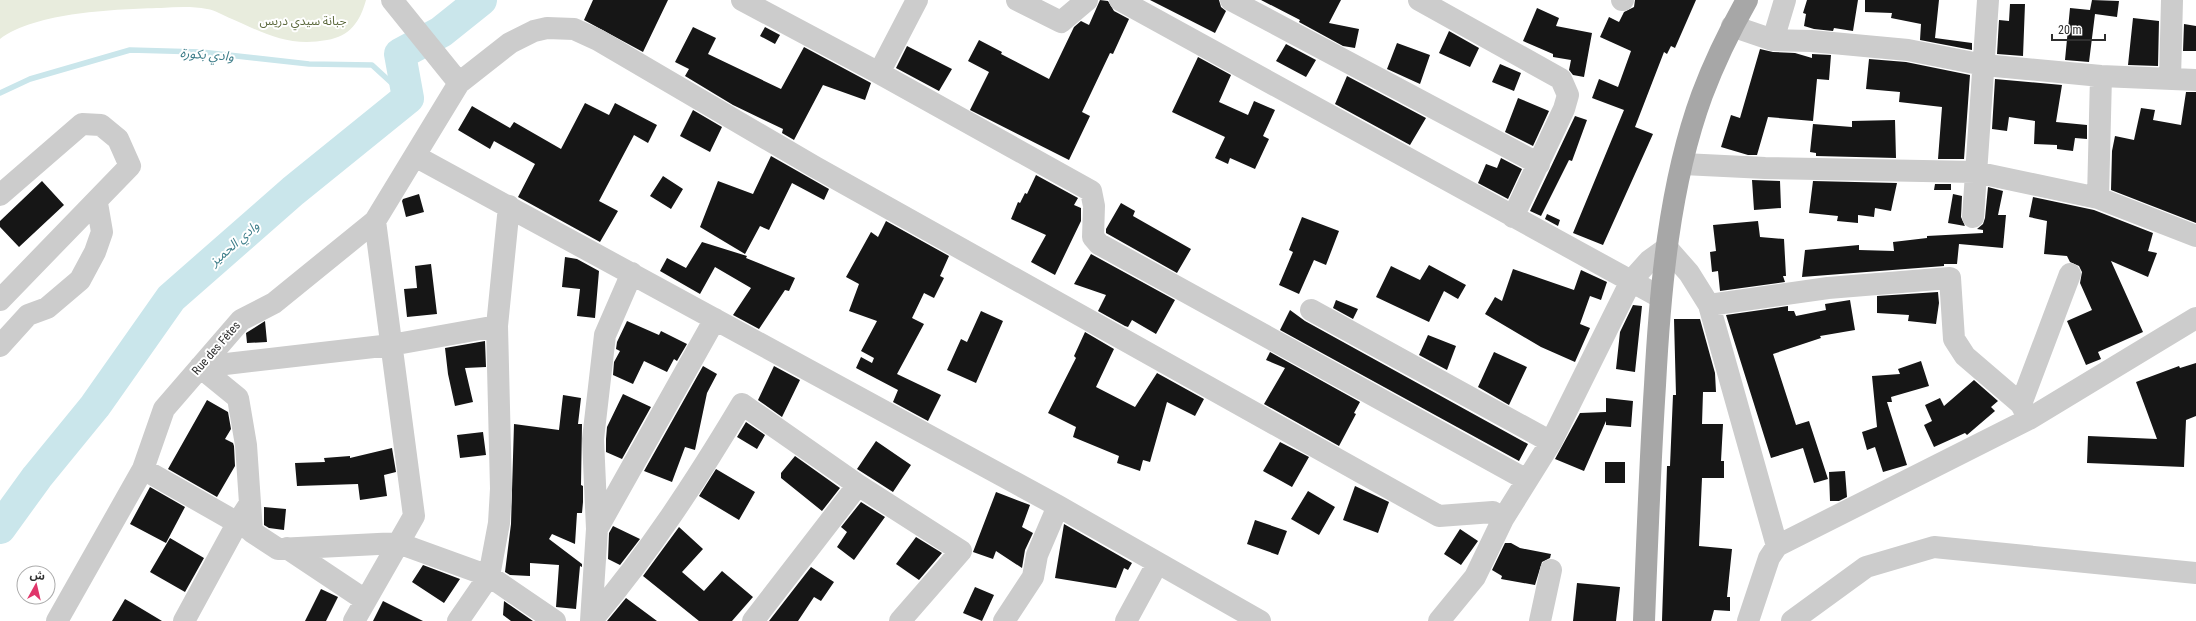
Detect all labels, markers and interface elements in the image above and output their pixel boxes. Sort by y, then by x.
park label: جبانة سيدي دريس [259,14,347,31]
scale bar [2052,16,2105,42]
text: 20 m [2058,23,2082,37]
water label: وادي بكورة [179,45,234,67]
water label: وادي الحميز [206,218,264,272]
street label: Rue des Fêtes [189,318,243,378]
north arrow [16,565,56,605]
text: ش [29,568,46,583]

